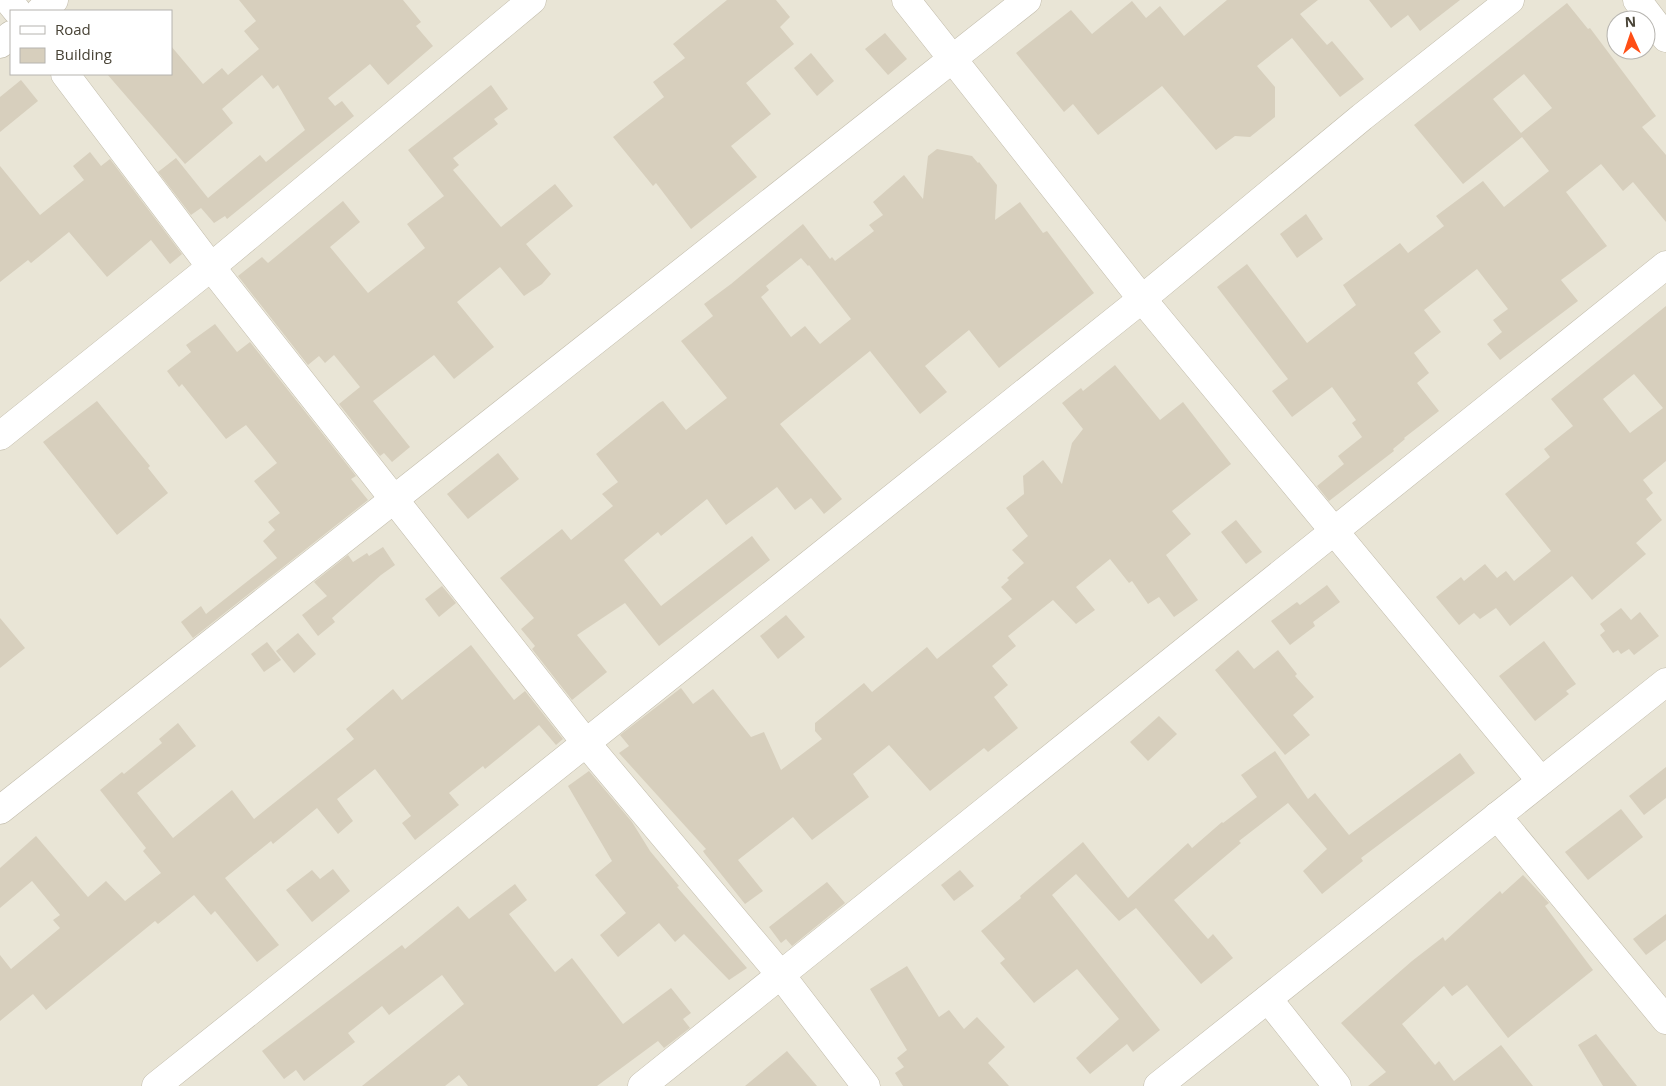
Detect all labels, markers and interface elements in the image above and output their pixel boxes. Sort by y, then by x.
legend [10,10,172,75]
north arrow [1606,10,1656,60]
text: N [1624,12,1636,31]
text: Road [55,19,91,39]
text: Building [55,44,112,64]

